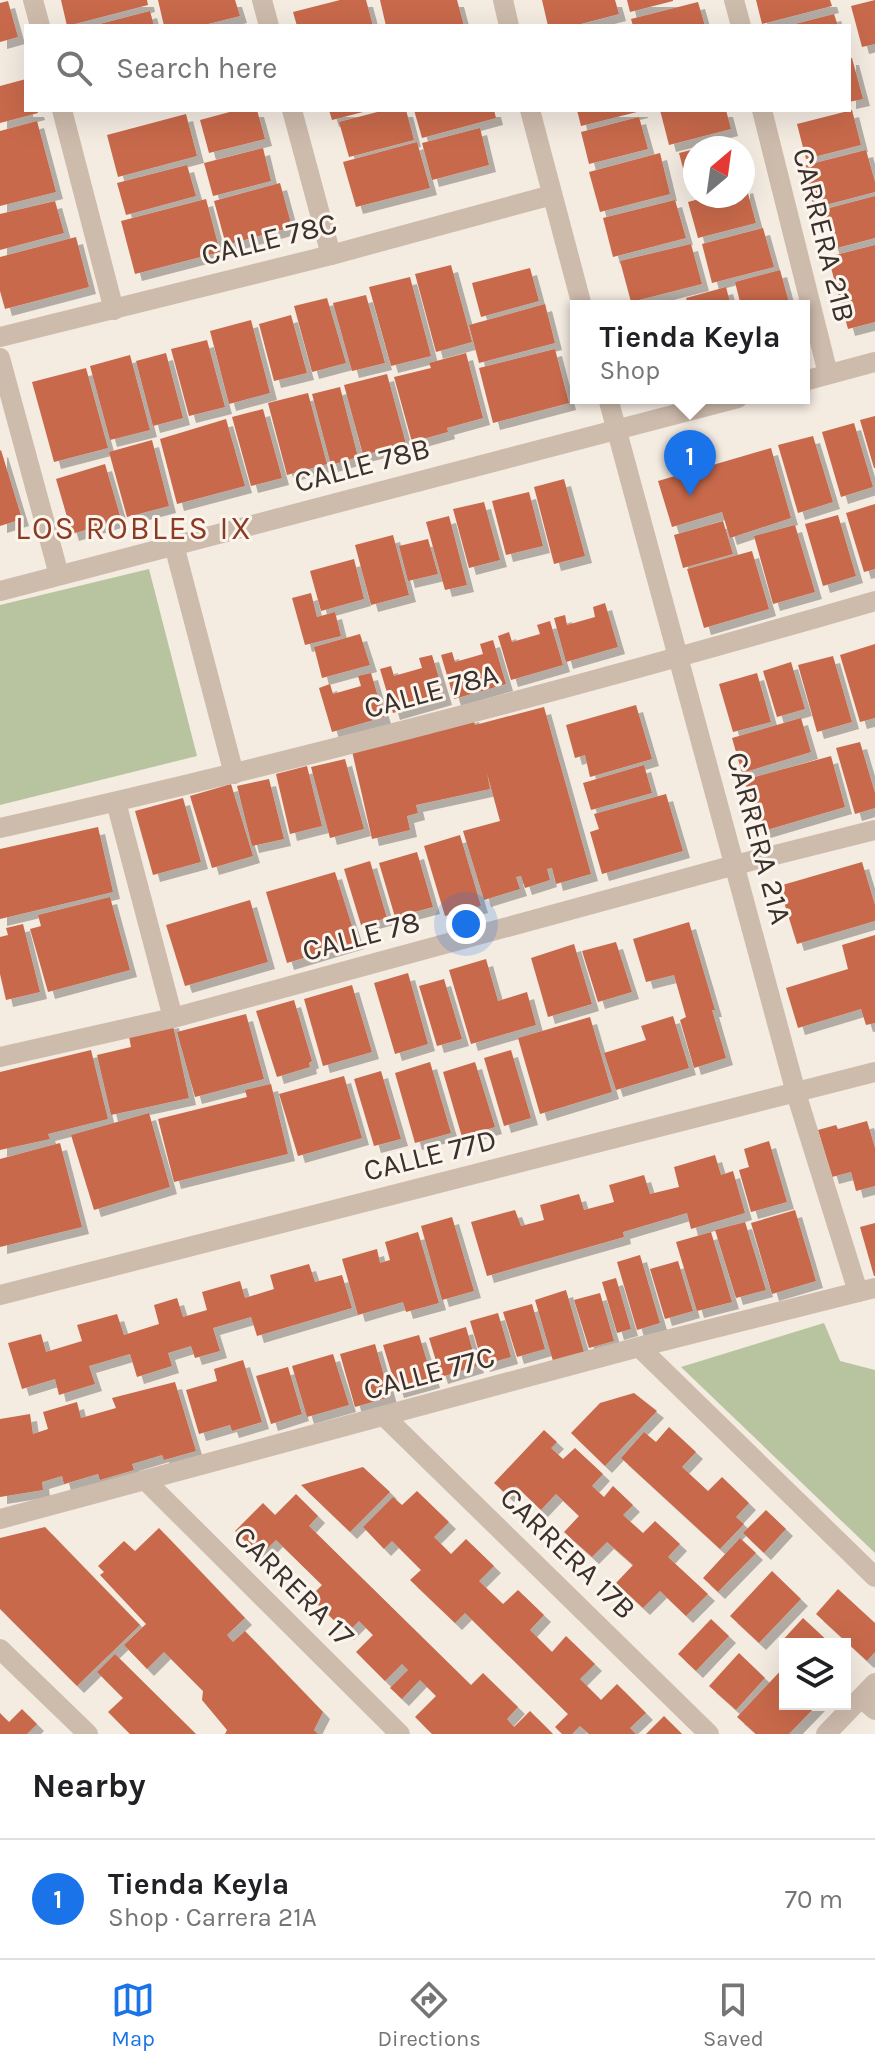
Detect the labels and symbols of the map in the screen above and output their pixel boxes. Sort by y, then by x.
north arrow [683,136,755,208]
street label: CARRERA 21B [785,144,863,326]
street label: CALLE 78C [197,205,341,273]
street label: CALLE 78B [290,430,434,500]
pin: 1 [664,430,716,496]
district label: LOS ROBLES IX [15,510,253,547]
street label: CALLE 78A [360,656,502,726]
street label: CARRERA 21A [719,748,799,928]
street label: CALLE 78 [298,903,424,969]
your location [446,904,486,944]
street label: CALLE 77D [360,1121,500,1189]
street label: CALLE 77C [360,1338,498,1408]
street label: CARRERA 17B [493,1479,643,1627]
street label: CARRERA 17 [226,1518,362,1654]

